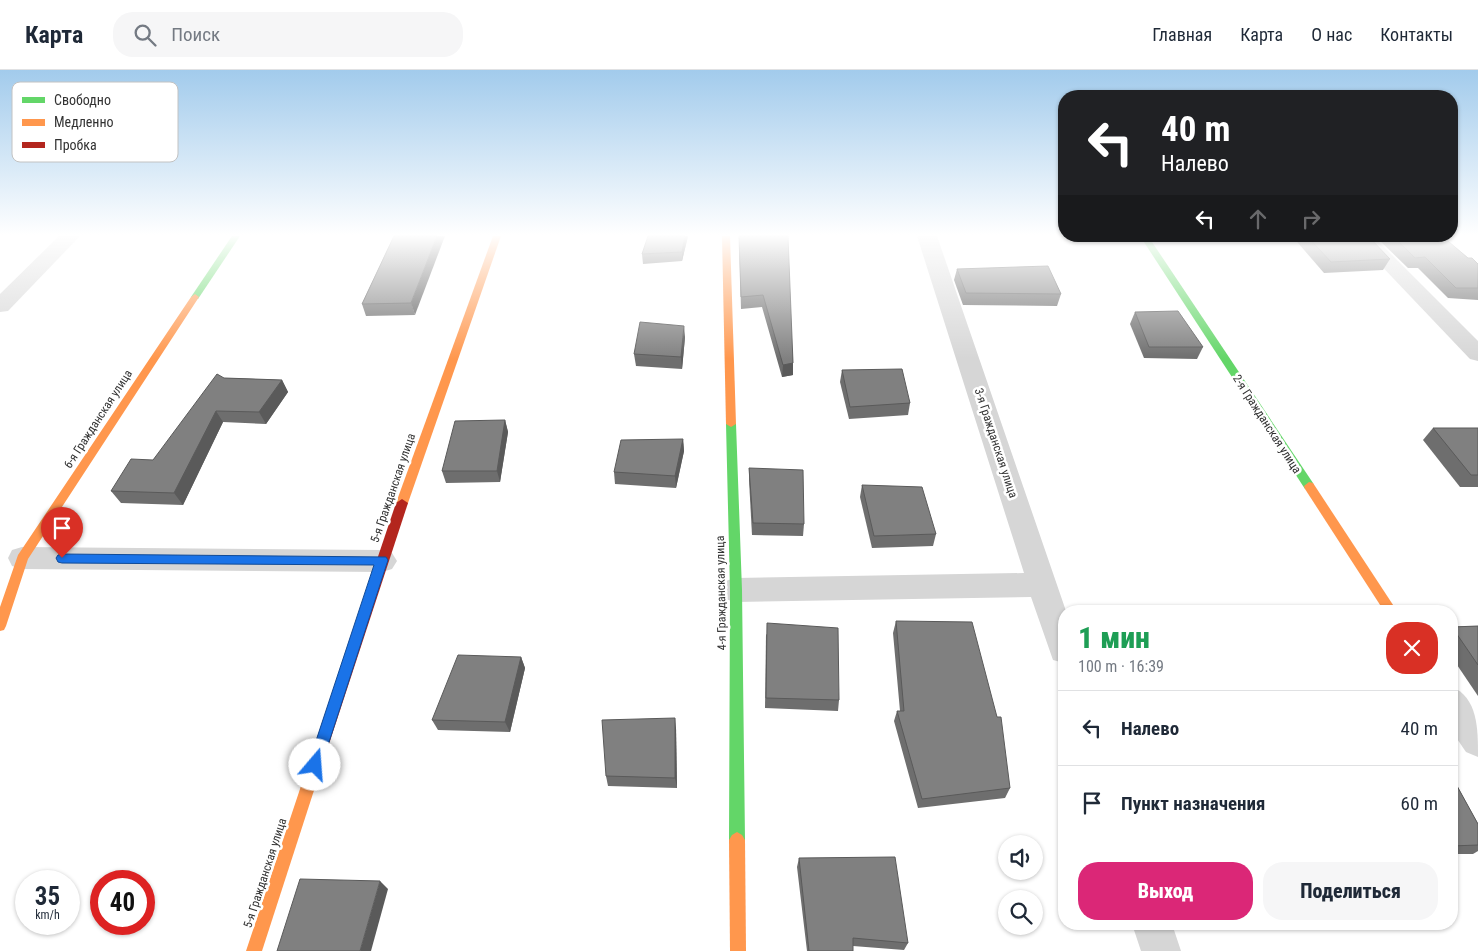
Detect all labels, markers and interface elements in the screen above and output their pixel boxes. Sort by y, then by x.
search box [113,12,463,57]
text: Карта [25,21,83,49]
icon: search [131,21,159,49]
text: Поиск [171,23,220,46]
text: Главная [1152,24,1212,45]
text: Карта [1240,24,1283,45]
text: О нас [1311,24,1352,45]
text: Контакты [1380,24,1453,45]
legend [12,82,178,162]
text: Свободно [54,92,111,108]
text: 40 m [1161,109,1230,150]
icon: left [1078,110,1143,175]
text: Медленно [54,114,114,130]
text: Пробка [54,137,97,153]
text: Налево [1161,151,1229,176]
icon: left [1191,205,1219,233]
icon: ahead [1244,205,1272,233]
icon: right [1297,205,1325,233]
street label: 6-я Гражданская улица [61,367,135,471]
street label: 2-я Гражданская улица [1230,372,1304,476]
street label: 3-я Гражданская улица [972,386,1020,500]
street label: 5-я Гражданская улица [368,431,418,544]
pin [41,507,83,558]
icon: arrive [48,514,76,542]
street label: 4-я Гражданская улица [713,535,729,650]
text: 1 мин [1078,620,1150,655]
button: close [1386,622,1438,674]
text: 100 m · 16:39 [1078,657,1164,676]
icon: left [1078,714,1106,742]
text: Налево [1121,717,1179,740]
text: 40 m [1401,717,1438,740]
position arrow [288,738,340,790]
icon: arrive [1078,789,1106,817]
text: Пункт назначения [1121,792,1265,815]
text: 60 m [1401,792,1438,815]
street label: 5-я Гражданская улица [241,816,289,930]
map controls [998,835,1043,935]
button: sound [998,835,1043,880]
button: Выход [1078,862,1253,920]
button: Поделиться [1263,862,1438,920]
speed limit sign: 40 [90,870,155,935]
text: 35 [35,882,60,911]
button: search [998,890,1043,935]
text: km/h [35,908,60,922]

